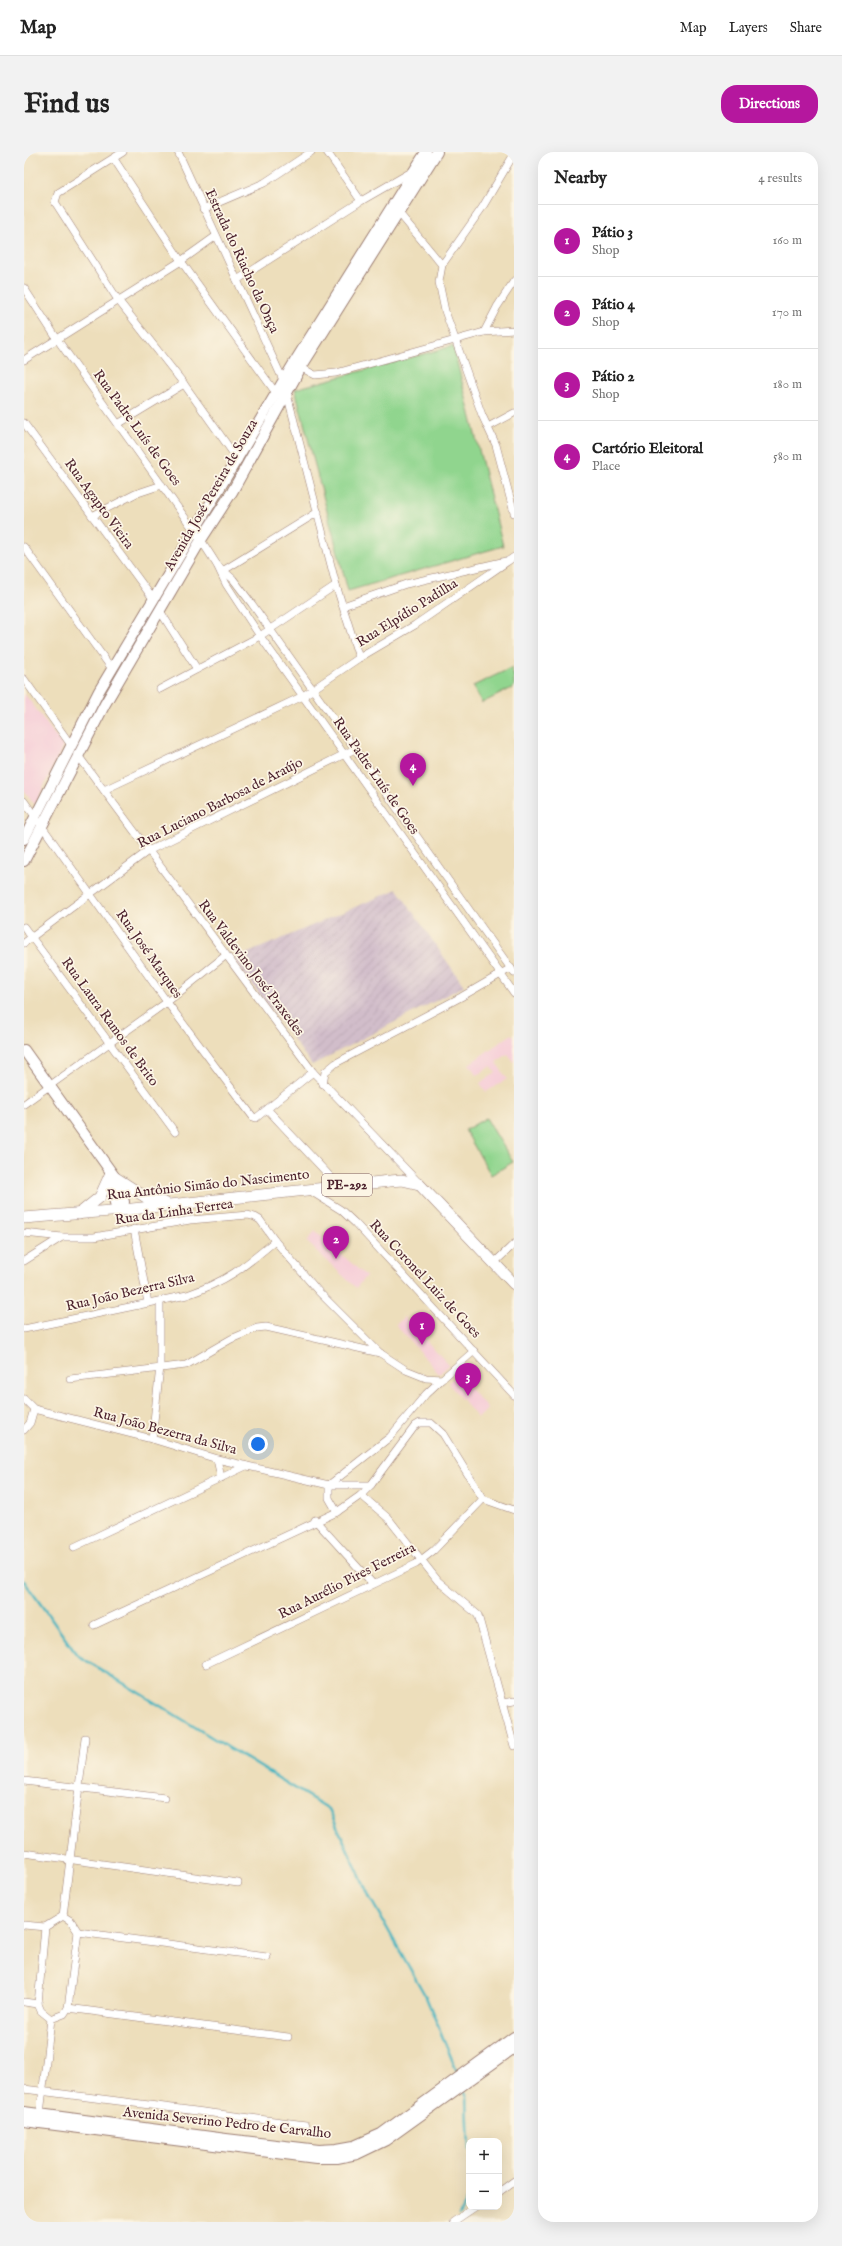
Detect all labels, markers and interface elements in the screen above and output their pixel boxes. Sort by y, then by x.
text: Map [20,16,56,40]
text: Map [680,19,707,37]
text: Layers [729,19,768,37]
text: Share [790,19,822,37]
button: Directions [721,85,818,123]
text: Find us [24,87,110,122]
text: Nearby [554,168,607,189]
text: 4 results [758,170,802,187]
street label: Estrada do Riacho da Onça [201,186,284,337]
text: Pátio 3 [592,223,633,242]
text: 1 [565,232,569,249]
text: 160 m [772,232,802,249]
text: Shop [592,242,620,259]
text: Pátio 4 [592,295,635,314]
text: 2 [564,304,570,321]
text: 170 m [772,304,802,321]
text: Shop [592,314,620,331]
street label: Rua Padre Luís de Goes [89,366,185,490]
text: Pátio 2 [592,367,635,386]
text: 3 [565,376,569,393]
text: 180 m [773,376,802,393]
text: Shop [592,386,620,403]
street label: Avenida José Pereira de Souza [160,415,262,575]
text: Cartório Eleitoral [592,439,703,458]
text: 4 [564,448,570,465]
text: 580 m [773,448,802,465]
street label: Rua Agapto Vieira [60,455,138,553]
text: Place [592,458,620,475]
street label: Rua Elpídio Padilha [353,574,462,651]
street label: Rua Padre Luís de Goes [329,714,423,838]
street label: Rua Luciano Barbosa de Araújo [134,753,306,853]
pin: 4 [400,753,426,786]
street label: Rua Valdevino José Praxedes [194,897,308,1040]
street label: Rua José Marques [112,906,186,1002]
street label: Rua Laura Ramos de Brito [57,954,163,1090]
street label: Rua Antônio Simão do Nascimento [106,1165,311,1205]
road number: PE-292 [322,1174,372,1196]
street label: Rua da Linha Ferrea [114,1195,235,1229]
street label: Rua Coronel Luiz de Goes [365,1216,485,1342]
pin: 2 [323,1226,349,1259]
street label: Rua João Bezerra Silva [64,1268,197,1316]
pin: 1 [409,1312,435,1345]
pin: 3 [455,1363,481,1396]
street label: Rua João Bezerra da Silva [91,1403,240,1459]
your location [248,1434,268,1454]
street label: Rua Aurélio Pires Ferreira [275,1538,419,1623]
street label: Avenida Severino Pedro de Carvalho [121,2103,332,2143]
map controls [466,2138,502,2210]
button: + [466,2138,502,2174]
button: − [466,2174,502,2210]

